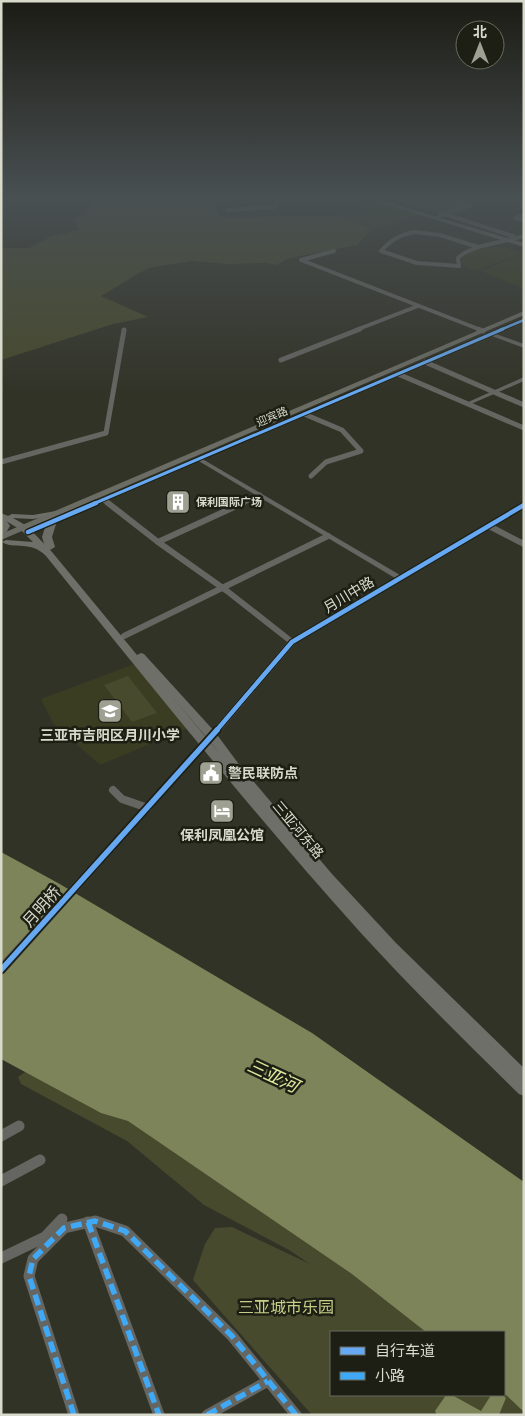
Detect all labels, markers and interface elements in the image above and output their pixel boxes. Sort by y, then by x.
north arrow [455,20,505,70]
text: 北 [473,23,487,42]
street label: 迎宾路 [254,404,290,430]
building icon: 保利国际广场 [165,489,191,515]
place label: 保利国际广场 [196,495,262,510]
street label: 月川中路 [320,572,378,618]
school or university icon: 三亚市吉阳区月川小学 [97,698,123,724]
place label: 三亚市吉阳区月川小学 [40,726,180,745]
public building icon: 警民联防点 [198,760,224,786]
place label: 警民联防点 [228,764,298,783]
street label: 三亚河东路 [268,797,328,863]
hotel icon: 保利凤凰公馆 [209,798,235,824]
place label: 保利凤凰公馆 [180,826,264,845]
street label: 月明桥 [18,882,66,932]
water label: 三亚河 [243,1054,305,1100]
park label: 三亚城市乐园 [238,1297,334,1319]
legend [330,1331,505,1396]
text: 自行车道 [375,1341,435,1361]
text: 小路 [375,1366,405,1386]

